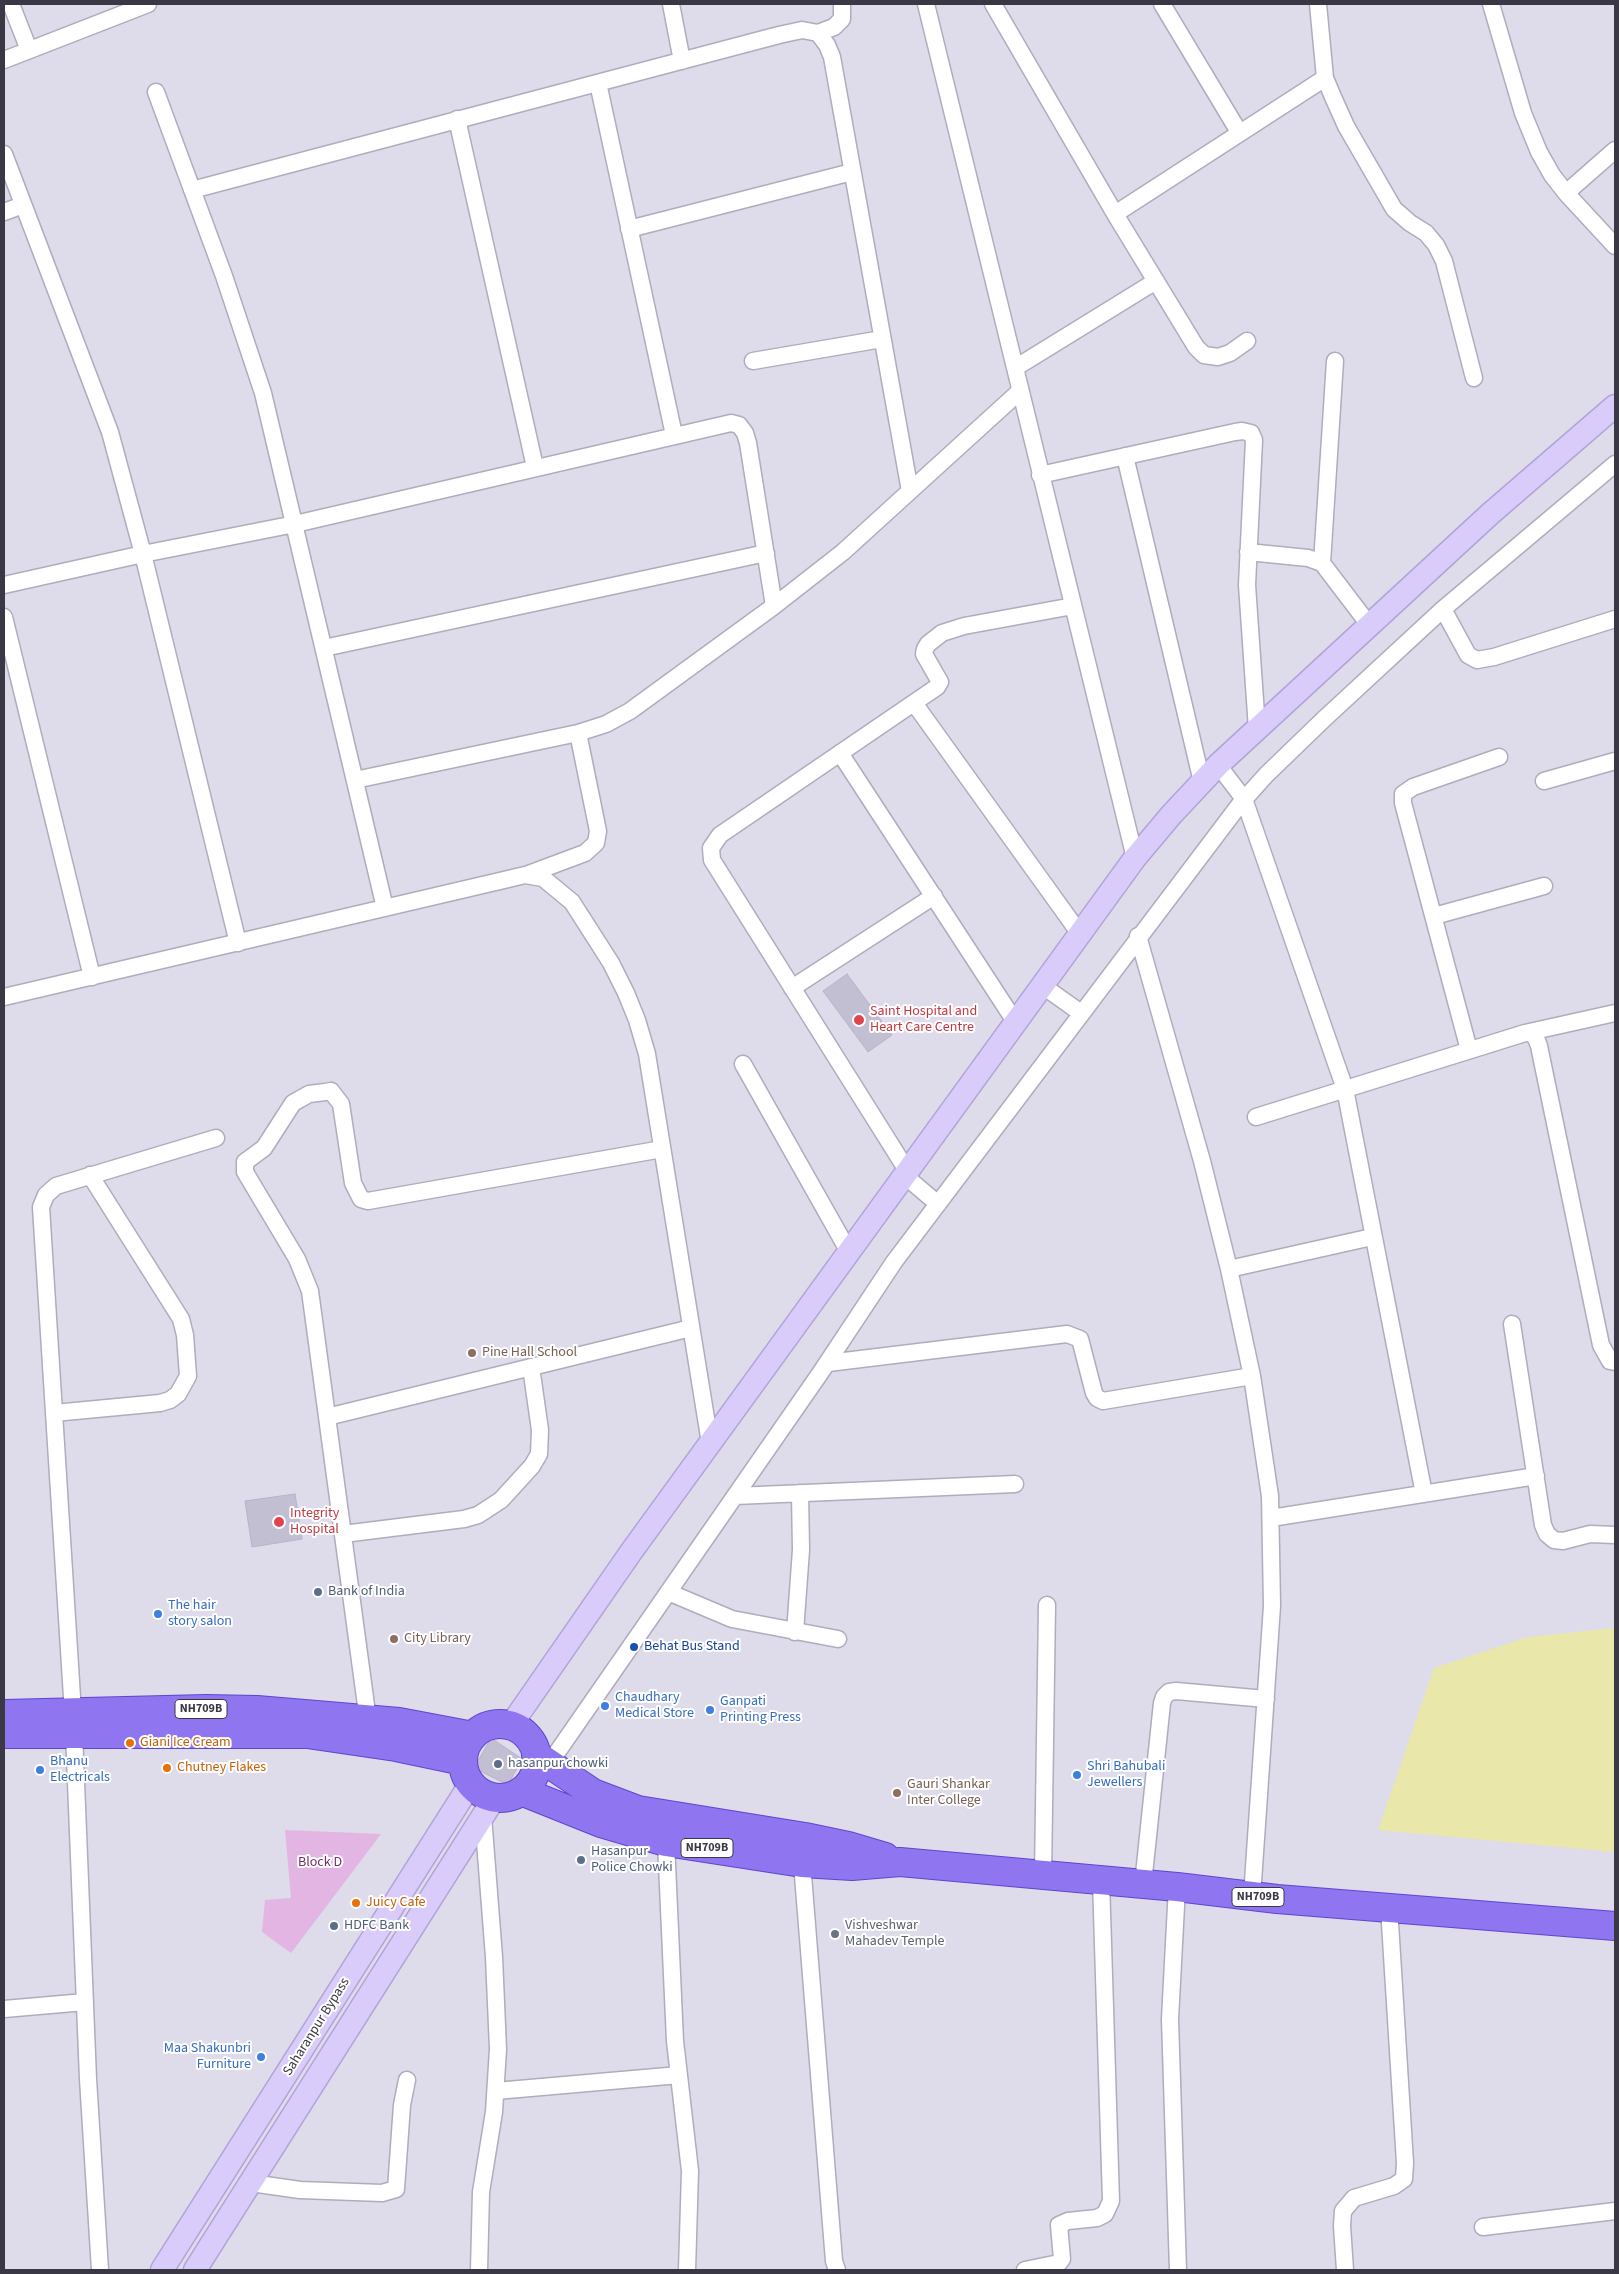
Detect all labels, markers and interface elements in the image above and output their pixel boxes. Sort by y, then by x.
place label: Saint Hospital and Heart Care Centre [870,1004,977,1036]
marker: Saint Hospital and Heart Care Centre [852,1013,866,1027]
place label: Pine Hall School [482,1345,577,1361]
marker: Pine Hall School [466,1347,478,1359]
place label: Integrity Hospital [290,1506,339,1538]
marker: Integrity Hospital [272,1515,286,1529]
place label: Bank of India [328,1584,405,1600]
marker: Bank of India [312,1586,324,1598]
place label: The hair story salon [168,1598,232,1630]
marker: The hair story salon [152,1608,164,1620]
place label: City Library [404,1631,471,1647]
marker: City Library [388,1633,400,1645]
place label: Behat Bus Stand [644,1639,740,1655]
marker: Behat Bus Stand [628,1641,640,1653]
place label: Chaudhary Medical Store [615,1690,694,1722]
place label: Ganpati Printing Press [720,1694,801,1726]
road number: NH709B [175,1700,227,1718]
marker: Chaudhary Medical Store [599,1700,611,1712]
marker: Ganpati Printing Press [704,1704,716,1716]
place label: Giani Ice Cream [140,1735,231,1751]
marker: Giani Ice Cream [124,1737,136,1749]
place label: Bhanu Electricals [50,1754,110,1786]
place label: hasanpur chowki [508,1756,608,1772]
marker: hasanpur chowki [492,1758,504,1770]
place label: Shri Bahubali Jewellers [1087,1759,1165,1791]
place label: Chutney Flakes [177,1760,266,1776]
marker: Chutney Flakes [161,1762,173,1774]
marker: Bhanu Electricals [34,1764,46,1776]
marker: Shri Bahubali Jewellers [1071,1769,1083,1781]
place label: Gauri Shankar Inter College [907,1777,990,1810]
marker: Gauri Shankar Inter College [891,1787,903,1799]
road number: NH709B [681,1839,733,1858]
place label: Hasanpur Police Chowki [591,1844,673,1876]
marker: Hasanpur Police Chowki [575,1854,587,1866]
park label: Block D [298,1855,342,1871]
road number: NH709B [1232,1888,1284,1906]
place label: Juicy Cafe [366,1895,426,1911]
marker: Juicy Cafe [350,1897,362,1909]
place label: HDFC Bank [344,1918,409,1934]
place label: Vishveshwar Mahadev Temple [845,1918,944,1950]
marker: HDFC Bank [328,1920,340,1932]
marker: Vishveshwar Mahadev Temple [829,1928,841,1940]
street label: Saharanpur Bypass [280,1975,354,2079]
place label: Maa Shakunbri Furniture [164,2041,251,2074]
marker: Maa Shakunbri Furniture [255,2051,267,2063]

